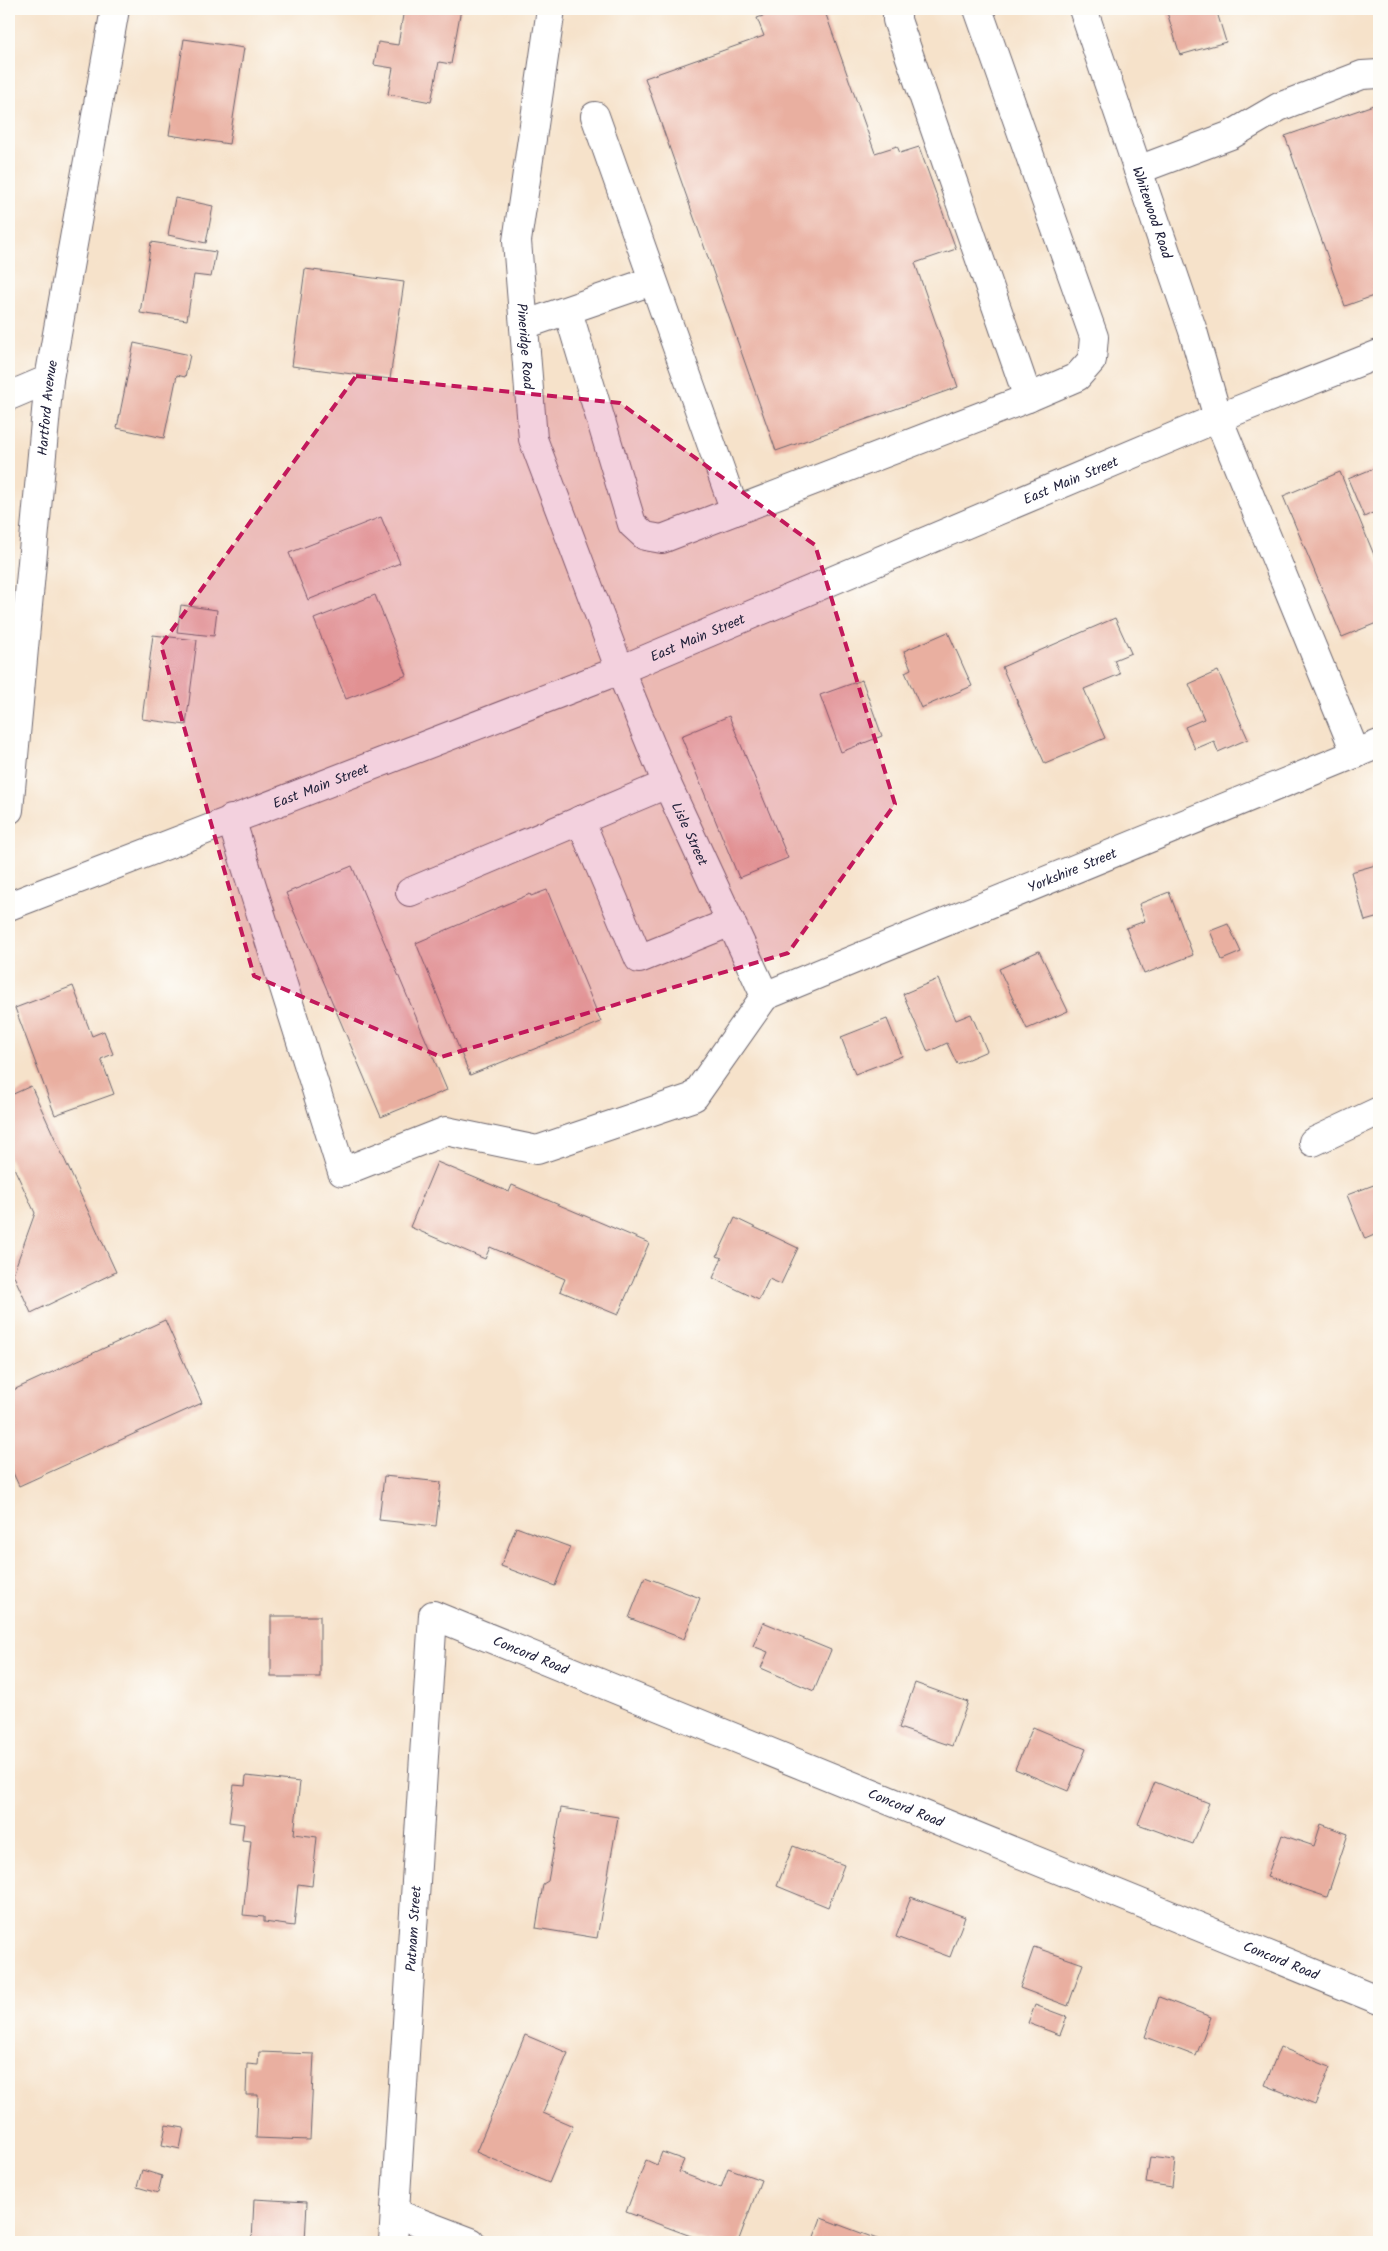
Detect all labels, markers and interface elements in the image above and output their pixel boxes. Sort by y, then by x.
street label: Whitewood Road [1126,164,1178,263]
street label: Pineridge Road [510,302,539,391]
street label: Hartford Avenue [32,358,64,457]
street label: East Main Street [1020,451,1123,511]
street label: East Main Street [647,608,749,668]
street label: East Main Street [270,758,373,815]
street label: Lisle Street [665,799,714,870]
street label: Yorkshire Street [1025,843,1121,899]
street label: Concord Road [489,1630,573,1681]
street label: Concord Road [864,1783,948,1834]
street label: Putnam Street [400,1884,428,1972]
street label: Concord Road [1240,1936,1323,1987]

